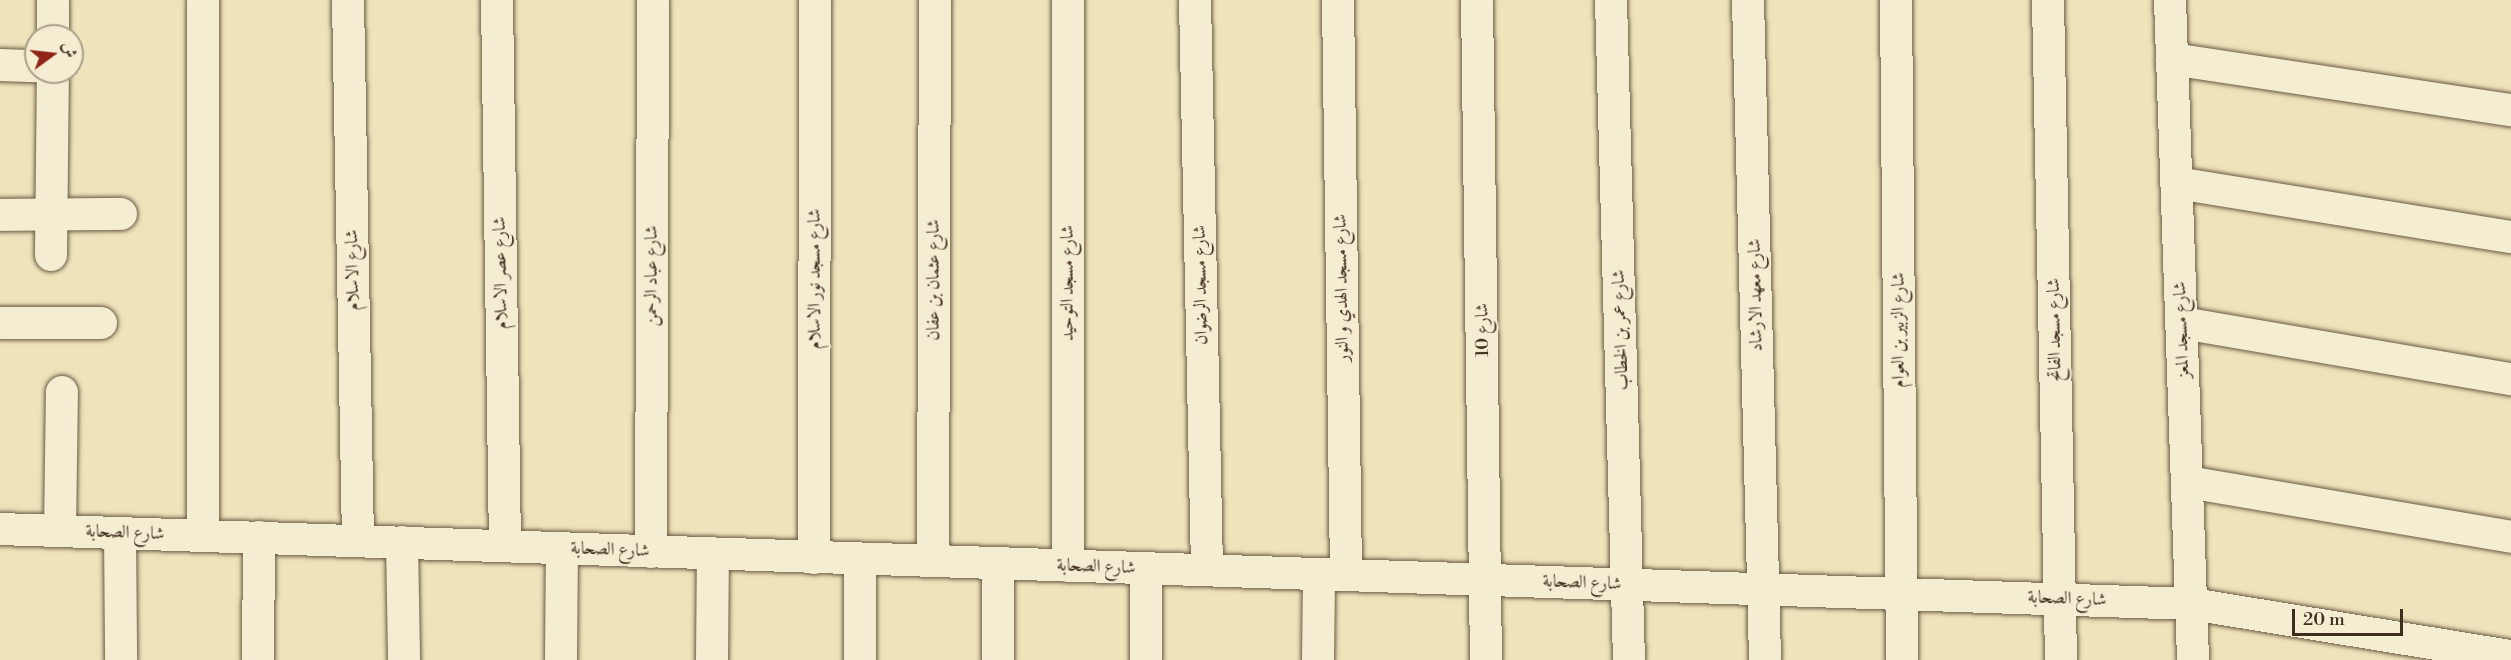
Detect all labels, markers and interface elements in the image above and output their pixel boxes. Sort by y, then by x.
north arrow [24,24,84,84]
text: ش [58,40,81,60]
street label: شارع مسجد نور الاسلام [804,209,826,349]
street label: شارع مسجد الهدي و النور [1330,214,1354,362]
street label: شارع عصر الاسلام [489,216,513,330]
street label: شارع عثمان بن عفان [923,219,945,341]
street label: شارع عباد الرحمن [641,225,663,327]
street label: شارع مسجد التوحيد [1057,225,1079,341]
street label: شارع مسجد الرضوان [1189,225,1213,345]
street label: شارع الاسلام [341,229,365,311]
street label: شارع معهد الارشاد [1744,238,1768,352]
street label: شارع عمر بن الخطاب [1608,269,1634,391]
street label: شارع الزبير بن العوام [1888,272,1910,388]
street label: شارع مسجد الفاتح [2043,278,2067,382]
street label: شارع مسجد المعز [2170,281,2194,379]
street label: شارع 10 [1472,303,1494,357]
street label: شارع الصحابة [85,521,165,545]
street label: شارع الصحابة [570,538,650,562]
street label: شارع الصحابة [1056,555,1136,579]
street label: شارع الصحابة [1542,571,1622,595]
street label: شارع الصحابة [2027,587,2107,611]
scale bar [2295,597,2406,635]
text: 20 m [2303,608,2345,631]

